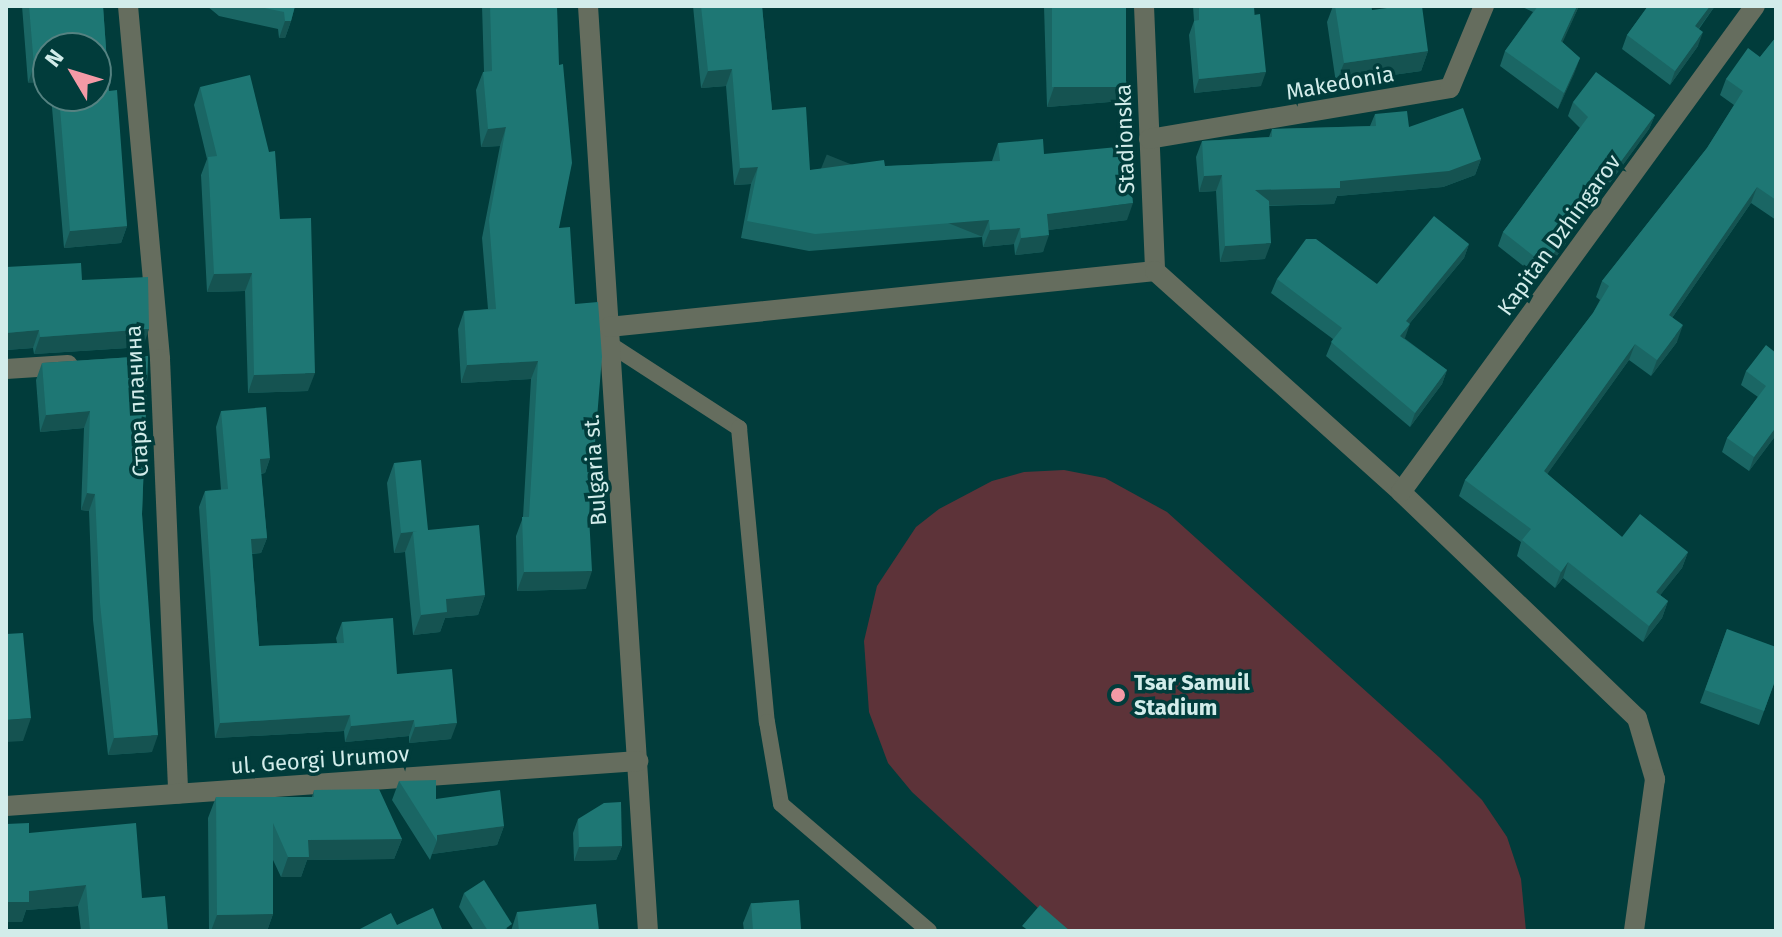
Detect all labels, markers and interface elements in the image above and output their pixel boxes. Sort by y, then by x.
north arrow [32,32,112,112]
text: N [39,44,69,72]
street label: Makedonia [1284,61,1396,105]
street label: Stadionska [1110,84,1140,194]
street label: Kapitan Dzhingarov [1492,149,1626,321]
street label: Стара планина [120,325,154,477]
street label: Bulgaria st. [578,413,612,527]
place label: Tsar Samuil Stadium [1134,669,1250,720]
marker: Tsar Samuil Stadium [1109,686,1127,704]
street label: ul. Georgi Urumov [230,741,410,779]

